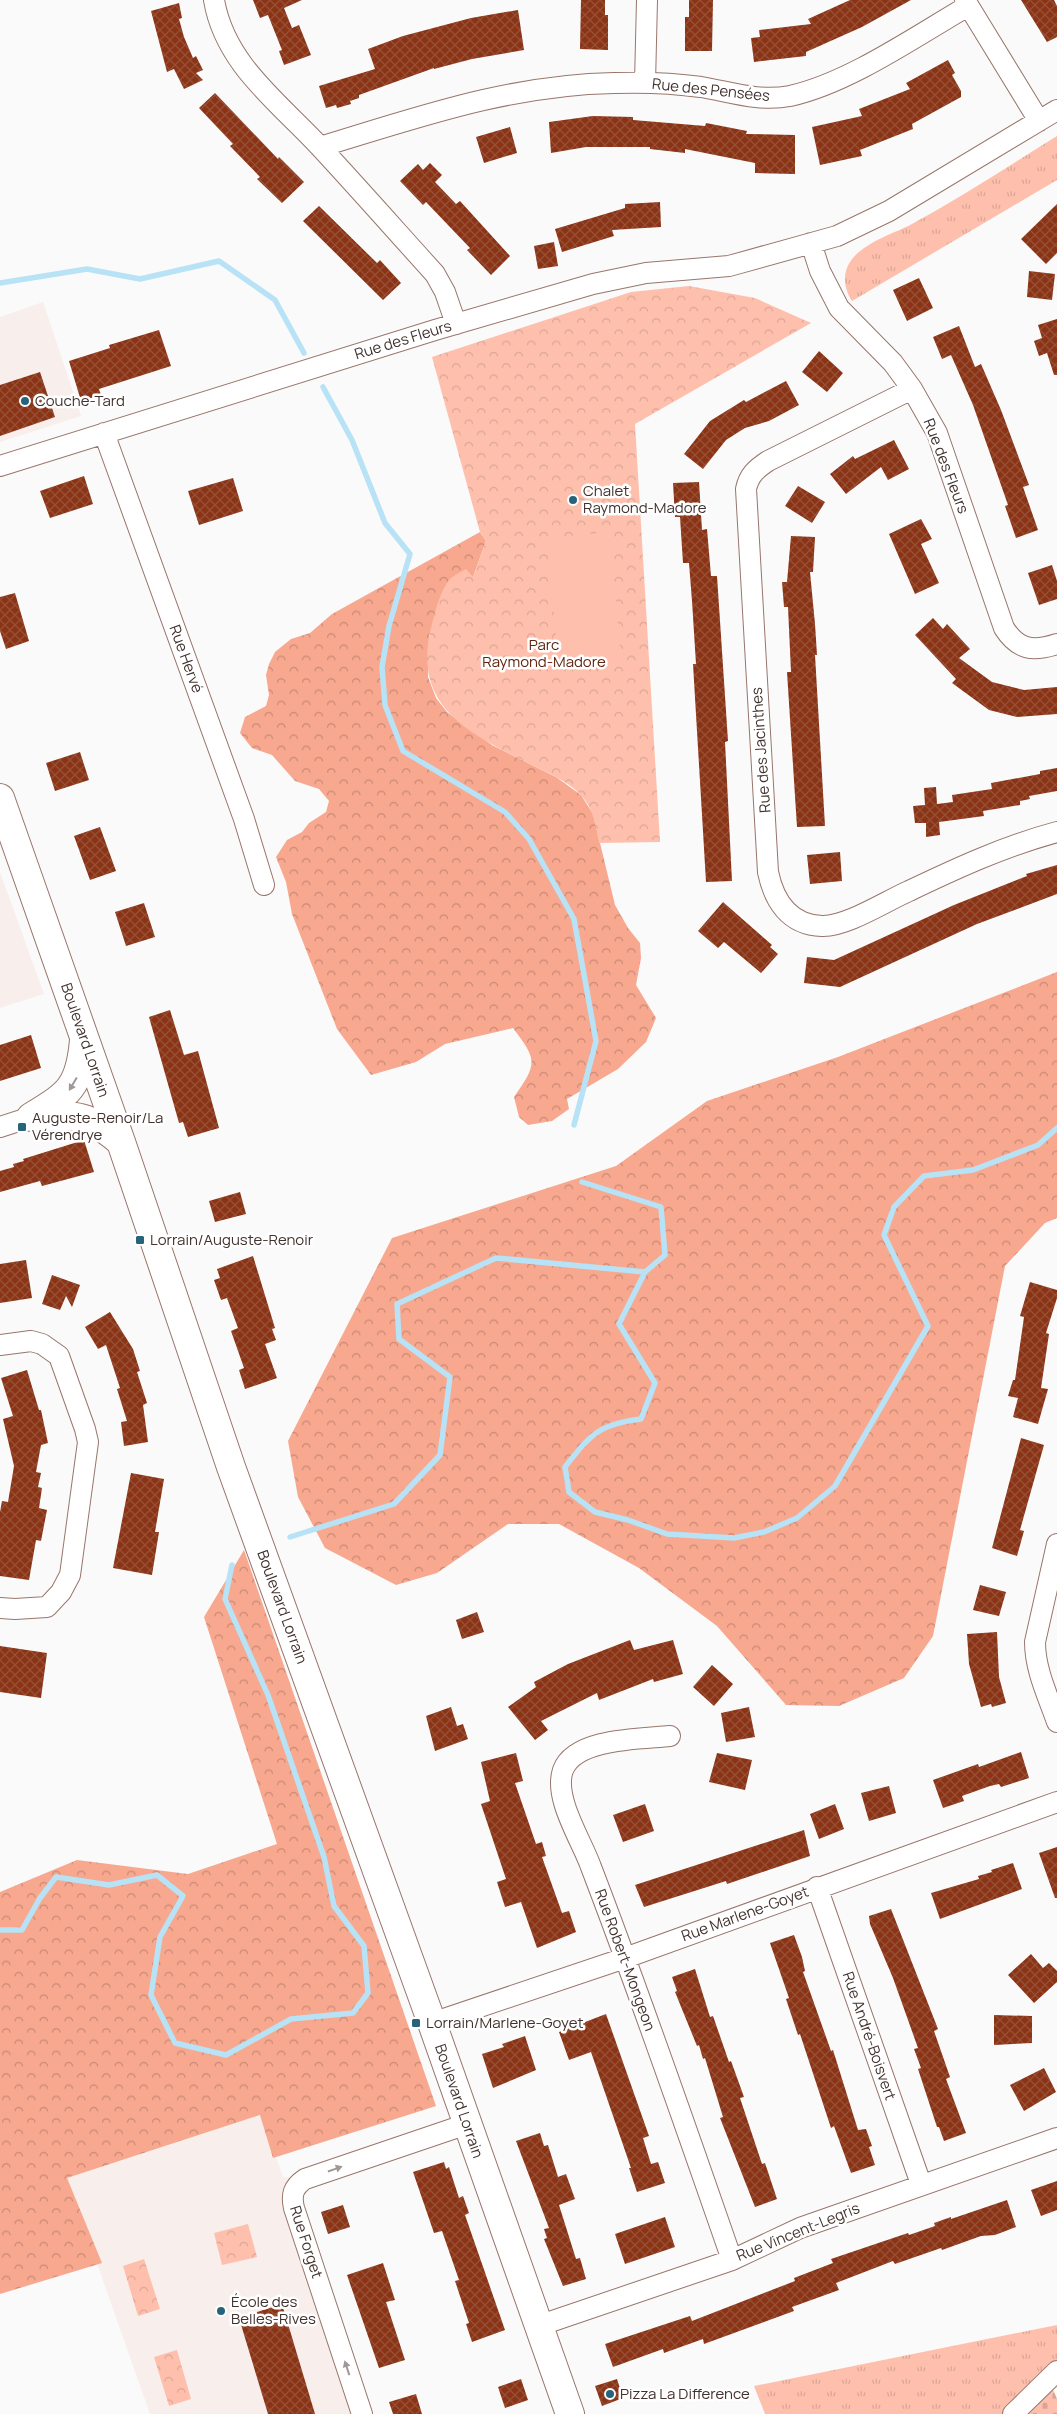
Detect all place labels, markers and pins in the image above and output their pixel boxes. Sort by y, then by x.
place label: Couche-Tard [35,390,125,411]
marker: Couche-Tard [19,395,31,407]
place label: Chalet Raymond-Madore [583,480,707,518]
marker: Chalet Raymond-Madore [567,494,579,506]
place label: Auguste-Renoir/La Vérendrye [32,1107,163,1145]
marker: Auguste-Renoir/La Vérendrye [16,1121,28,1133]
place label: Lorrain/Auguste-Renoir [150,1229,314,1250]
marker: Lorrain/Auguste-Renoir [134,1234,146,1246]
place label: Lorrain/Marlene-Goyet [426,2012,583,2033]
marker: Lorrain/Marlene-Goyet [410,2017,422,2029]
place label: École des Belles-Rives [231,2291,316,2329]
marker: École des Belles-Rives [215,2305,227,2317]
place label: Pizza La Difference [620,2383,750,2404]
marker: Pizza La Difference [604,2388,616,2400]

